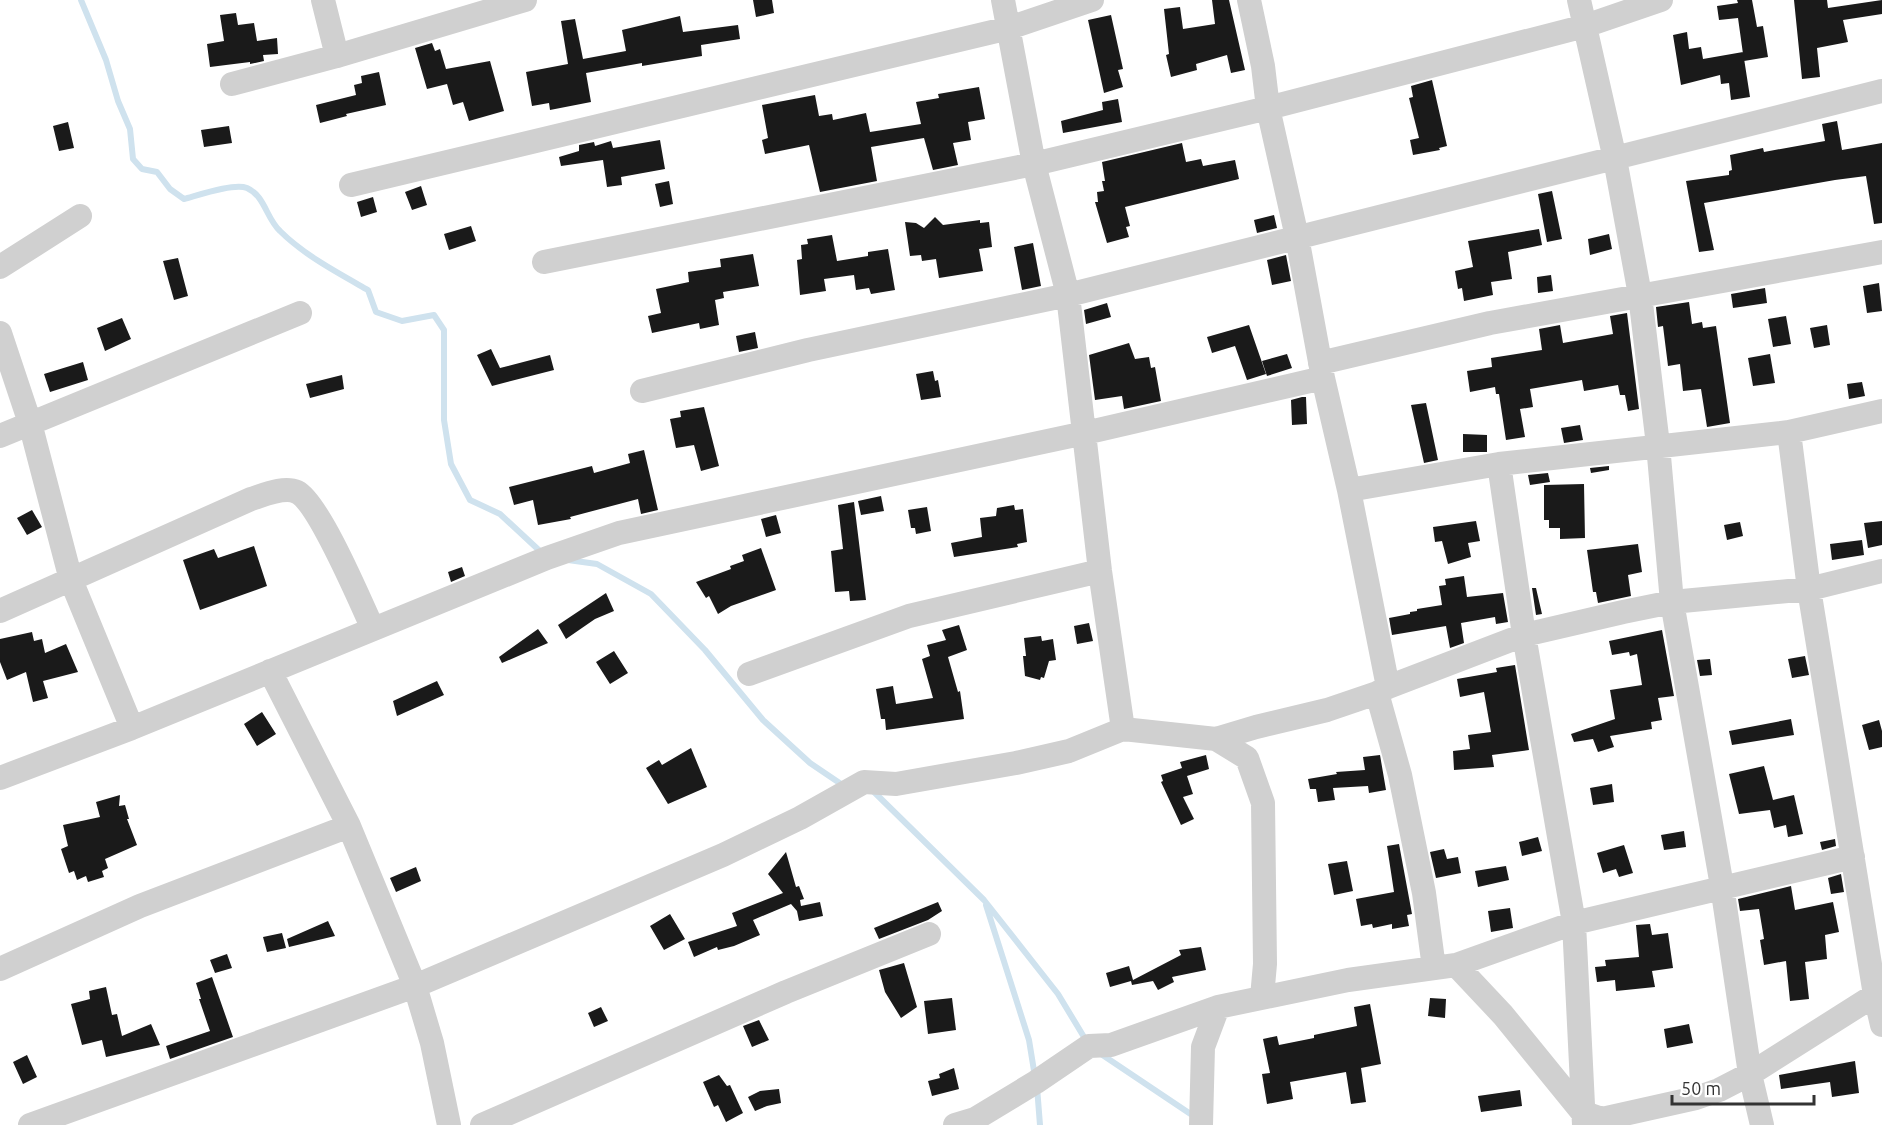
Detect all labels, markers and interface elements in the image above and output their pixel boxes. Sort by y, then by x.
scale bar [1672,1068,1814,1106]
text: 50 m [1681,1078,1721,1098]

